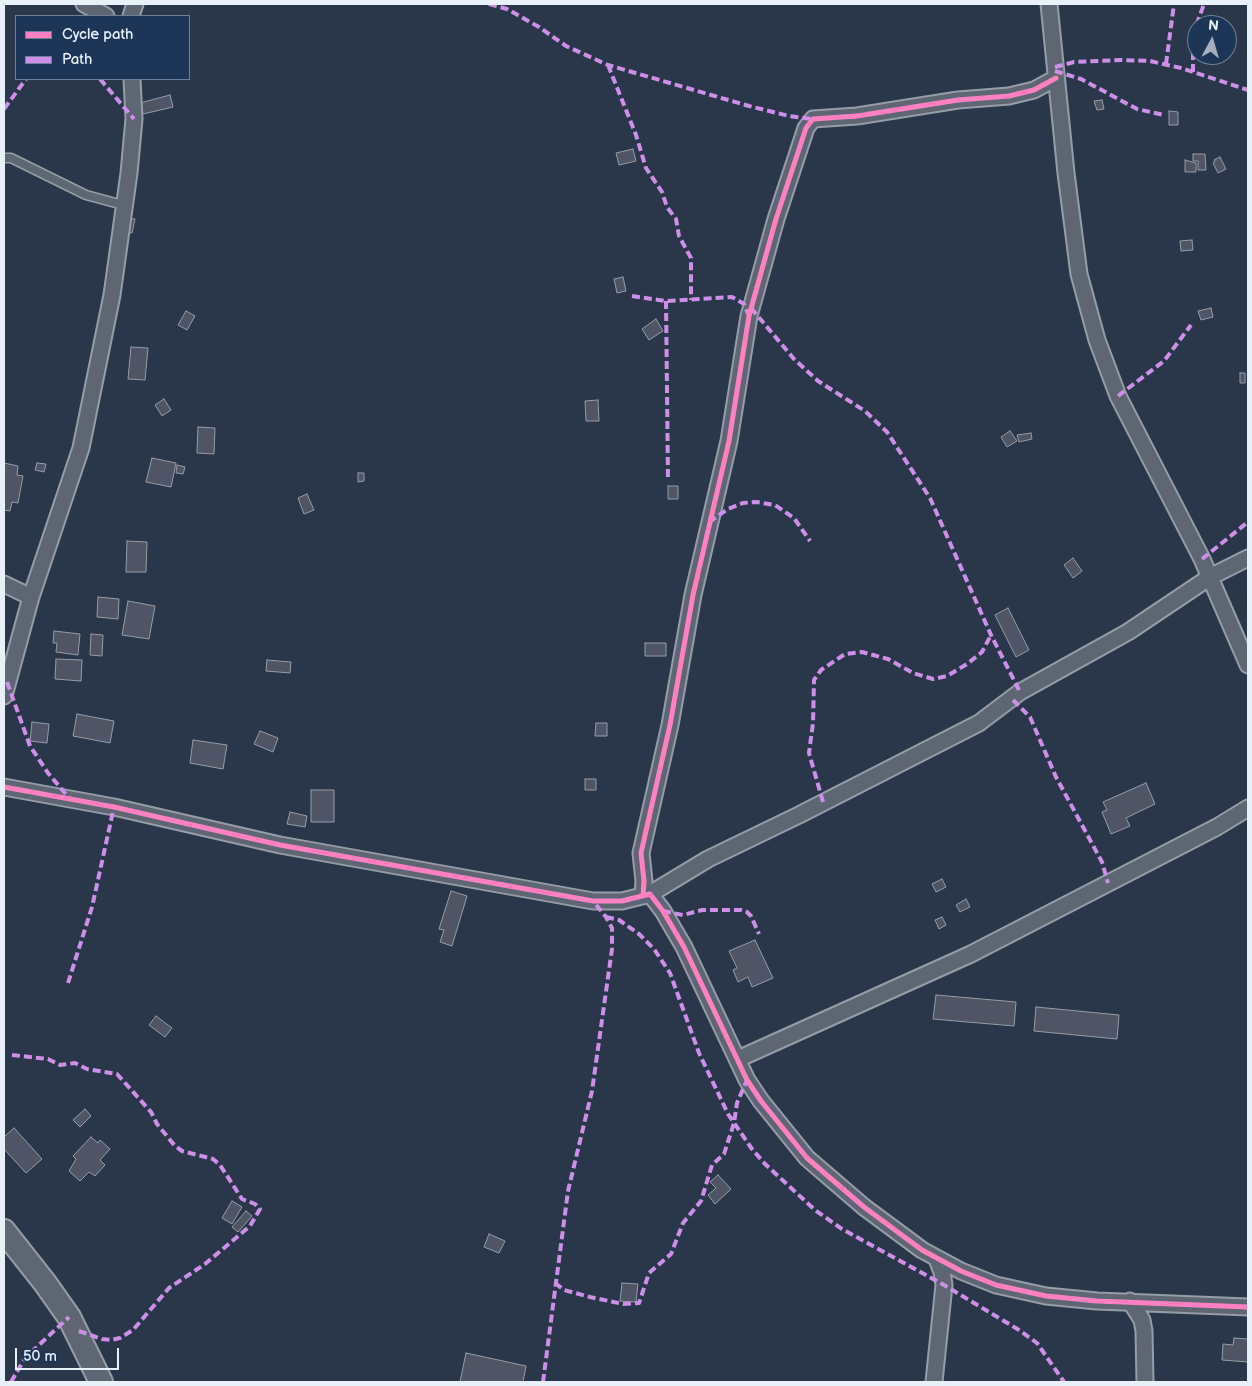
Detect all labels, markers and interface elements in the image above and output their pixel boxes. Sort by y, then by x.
legend [15,15,190,80]
north arrow [1187,15,1237,65]
text: N [1207,17,1220,35]
text: Cycle path [62,25,133,44]
text: Path [62,50,92,69]
scale bar [18,1338,121,1370]
text: 50 m [23,1347,57,1366]

